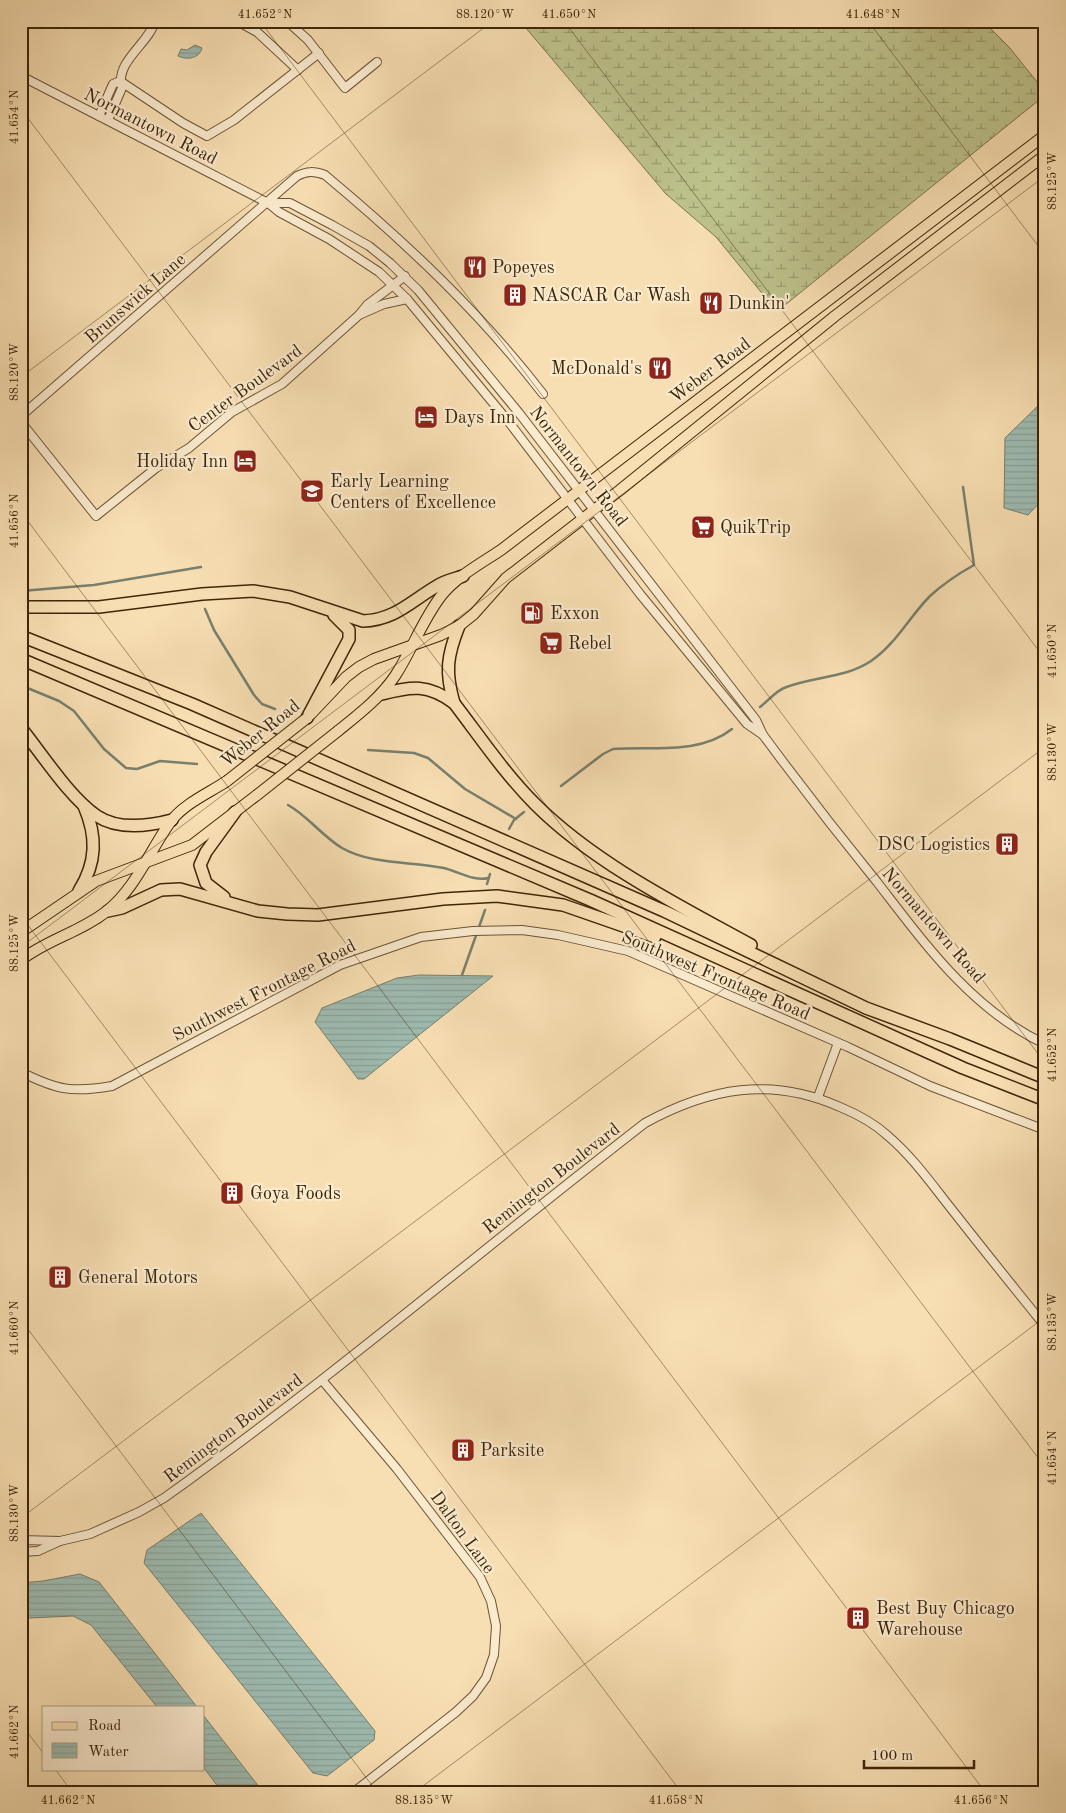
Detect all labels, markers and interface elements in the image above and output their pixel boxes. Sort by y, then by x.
text: 41.652°N [238,8,292,21]
text: 41.650°N [542,8,596,21]
text: 88.120°W [456,9,514,21]
text: 41.648°N [846,9,900,21]
street label: Normantown Road [81,86,220,168]
text: 41.654°N [8,90,21,144]
text: 88.125°W [1046,152,1059,210]
street label: Brunswick Lane [82,250,189,347]
restaurant icon: Popeyes [462,254,488,280]
place label: Popeyes [492,259,555,277]
building icon: NASCAR Car Wash [502,282,528,308]
place label: NASCAR Car Wash [532,287,691,305]
restaurant icon: Dunkin' [698,290,724,316]
place label: Dunkin' [728,295,790,313]
street label: Weber Road [667,335,754,407]
street label: Center Boulevard [185,342,306,436]
text: 88.120°W [9,343,21,401]
restaurant icon: McDonald's [647,355,673,381]
place label: McDonald's [551,360,642,378]
street label: Normantown Road [526,403,631,530]
hotel icon: Days Inn [413,404,439,430]
place label: Days Inn [444,409,516,427]
hotel icon: Holiday Inn [232,448,258,474]
place label: Holiday Inn [136,453,228,471]
place label: Early Learning Centers of Excellence [330,473,496,512]
school or university icon: Early Learning Centers of Excellence [299,478,325,504]
text: 41.656°N [8,494,21,548]
supermarket icon: QuikTrip [690,514,716,540]
place label: QuikTrip [720,519,791,537]
fuel station icon: Exxon [519,600,545,626]
place label: Exxon [550,605,600,623]
text: 41.650°N [1046,624,1059,678]
supermarket icon: Rebel [538,630,564,656]
place label: Rebel [568,635,612,653]
street label: Weber Road [218,697,304,771]
text: 88.130°W [1047,723,1059,781]
building icon: DSC Logistics [994,831,1020,857]
place label: DSC Logistics [878,836,990,854]
street label: Normantown Road [878,864,988,987]
text: 88.125°W [8,914,21,972]
street label: Southwest Frontage Road [619,928,812,1024]
street label: Southwest Frontage Road [170,937,359,1045]
text: 41.652°N [1046,1028,1059,1082]
street label: Remington Boulevard [480,1120,624,1238]
building icon: Goya Foods [219,1180,245,1206]
place label: Goya Foods [250,1185,341,1203]
building icon: General Motors [47,1264,73,1290]
place label: General Motors [78,1269,198,1287]
text: 88.135°W [1046,1293,1059,1351]
text: 41.660°N [9,1301,21,1355]
street label: Remington Boulevard [161,1371,306,1487]
text: 41.654°N [1046,1431,1059,1485]
building icon: Parksite [450,1437,476,1463]
place label: Parksite [480,1442,544,1460]
text: 88.130°W [9,1484,21,1542]
street label: Dalton Lane [426,1488,498,1577]
place label: Best Buy Chicago Warehouse [876,1600,1015,1639]
building icon: Best Buy Chicago Warehouse [845,1605,871,1631]
text: 41.662°N [9,1705,21,1759]
legend [42,1706,205,1770]
text: Road [88,1719,122,1734]
scale bar [864,1738,974,1770]
text: Water [88,1745,129,1760]
text: 100 m [871,1749,913,1764]
text: 88.135°W [395,1794,453,1807]
text: 41.658°N [649,1794,703,1807]
text: 41.656°N [954,1794,1008,1807]
text: 41.662°N [41,1795,95,1807]

